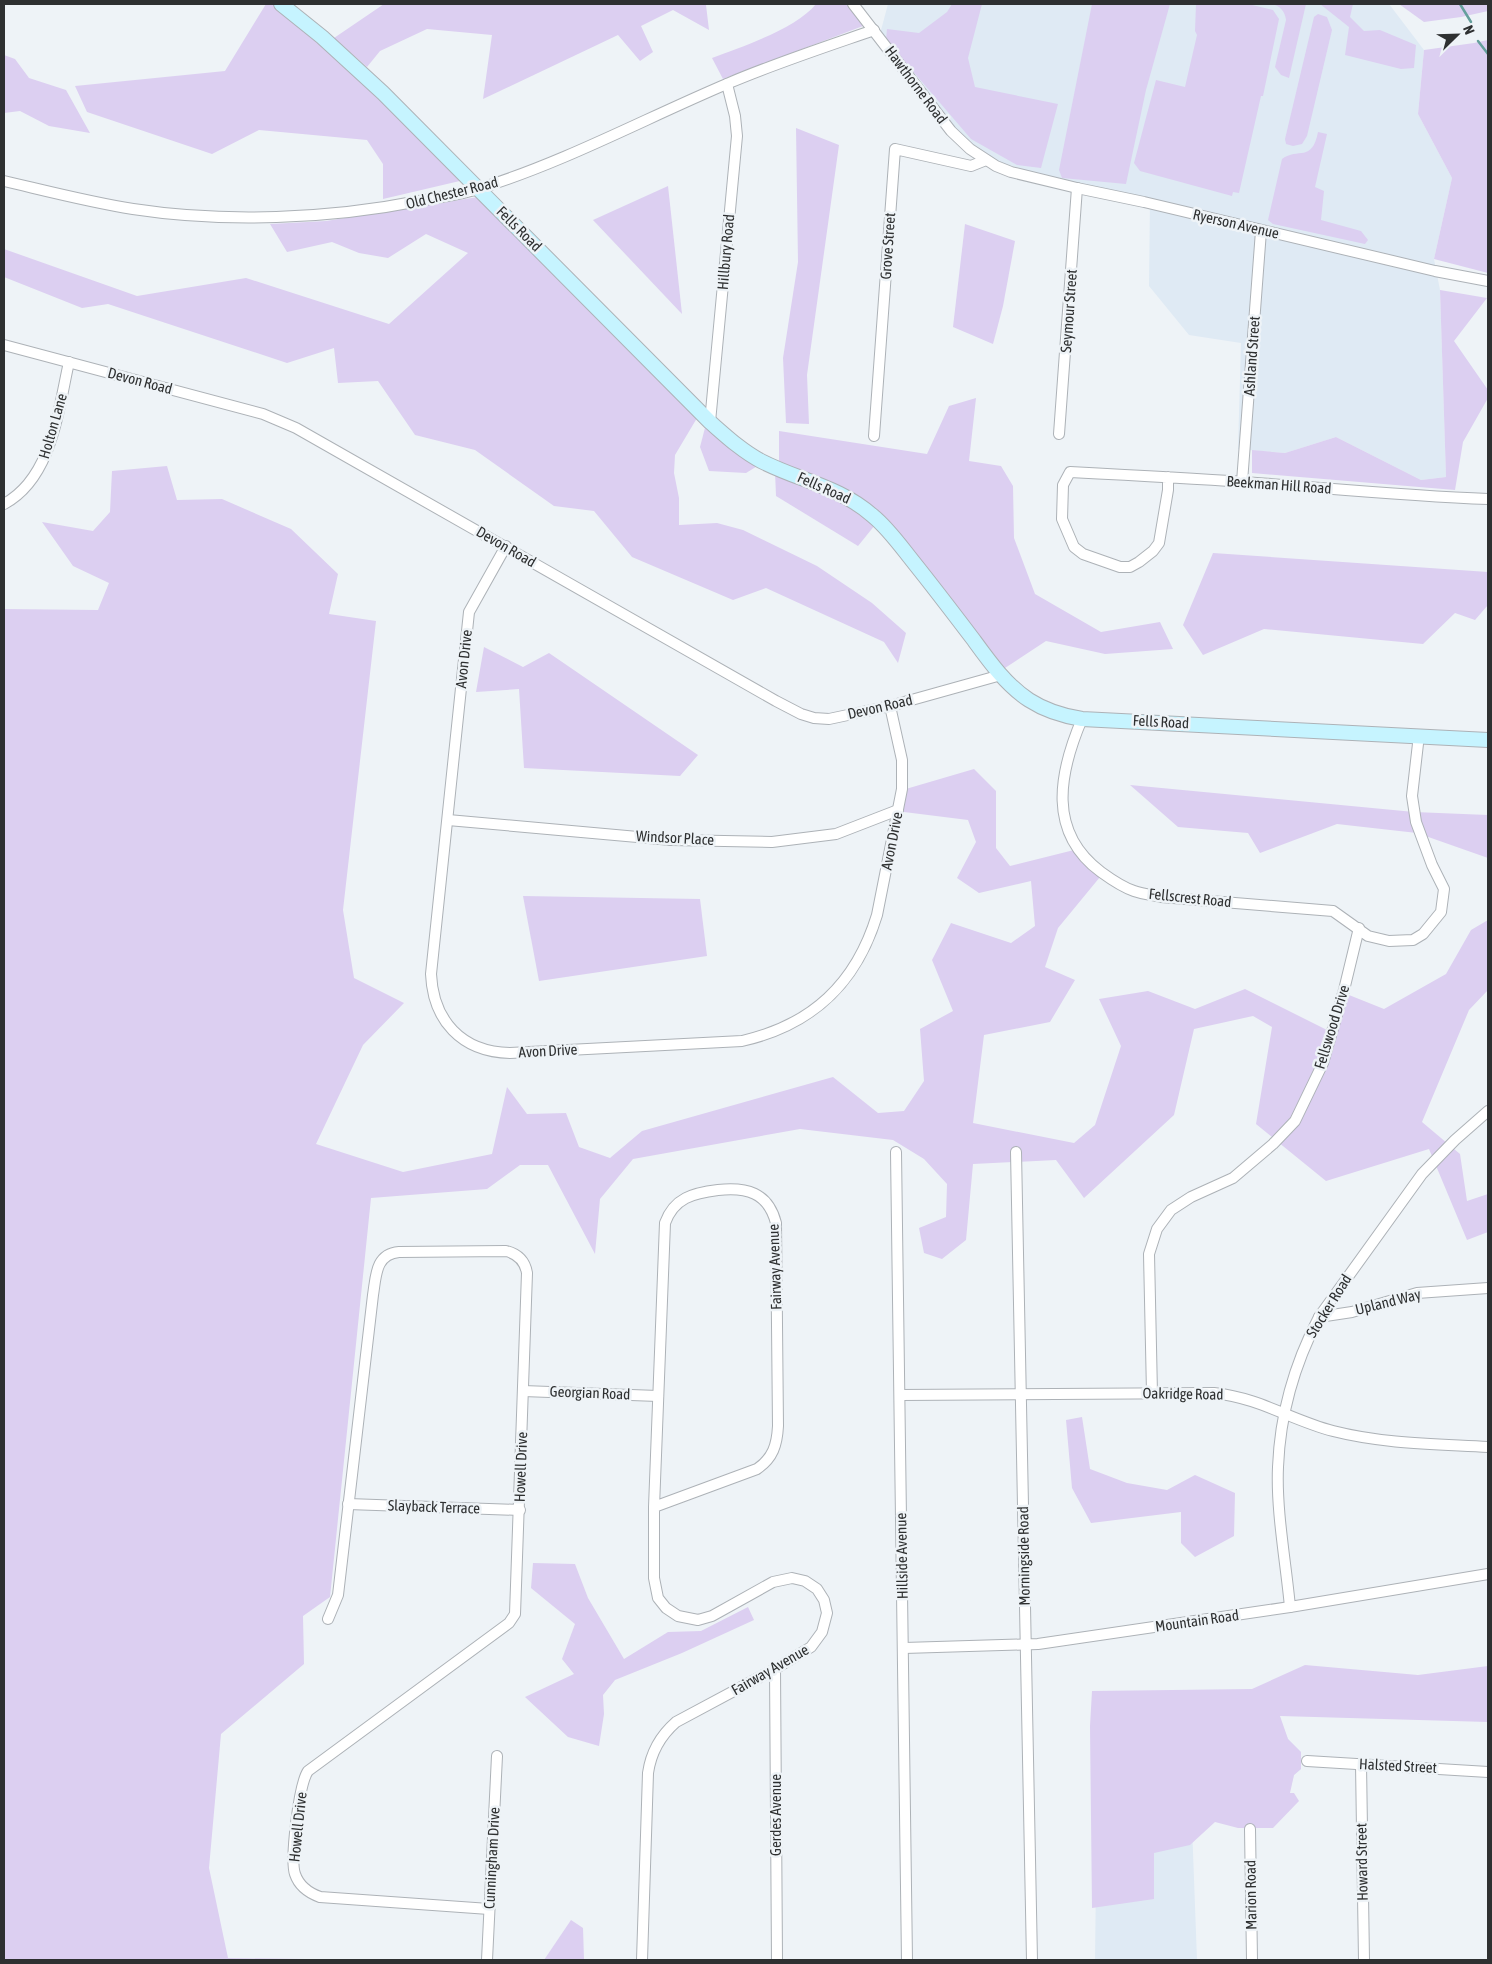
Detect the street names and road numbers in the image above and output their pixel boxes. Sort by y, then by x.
street label: Hawthorne Road [882,43,951,127]
street label: Old Chester Road [404,173,500,212]
street label: Fells Road [493,203,545,255]
street label: Ryerson Avenue [1191,205,1281,242]
street label: Grove Street [877,212,898,280]
street label: Hillbury Road [714,213,737,290]
street label: Seymour Street [1057,269,1080,353]
street label: Ashland Street [1240,315,1263,397]
street label: Devon Road [106,364,174,397]
street label: Holton Lane [35,391,70,460]
street label: Fells Road [795,468,853,507]
street label: Beekman Hill Road [1226,472,1332,497]
street label: Devon Road [473,523,539,570]
street label: Avon Drive [452,629,475,689]
street label: Devon Road [846,691,914,722]
street label: Fells Road [1132,712,1190,731]
street label: Avon Drive [878,810,906,871]
street label: Windsor Place [636,827,715,848]
street label: Fellscrest Road [1148,885,1232,910]
street label: Fellswood Drive [1311,983,1352,1071]
street label: Avon Drive [518,1040,578,1061]
street label: Fairway Avenue [764,1223,784,1310]
street label: Stocker Road [1302,1271,1355,1340]
street label: Upland Way [1353,1285,1422,1318]
street label: Georgian Road [549,1383,631,1402]
street label: Oakridge Road [1142,1384,1224,1403]
street label: Howell Drive [511,1431,530,1502]
street label: Slayback Terrace [388,1496,481,1517]
street label: Morningside Road [1014,1506,1033,1606]
street label: Hillside Avenue [892,1513,911,1599]
street label: Mountain Road [1154,1606,1240,1635]
street label: Fairway Avenue [728,1641,811,1698]
street label: Halsted Street [1359,1755,1437,1776]
street label: Gerdes Avenue [767,1774,784,1856]
street label: Howell Drive [285,1791,310,1863]
street label: Cunningham Drive [480,1806,503,1909]
street label: Howard Street [1352,1823,1371,1901]
street label: Marion Road [1241,1860,1260,1930]

